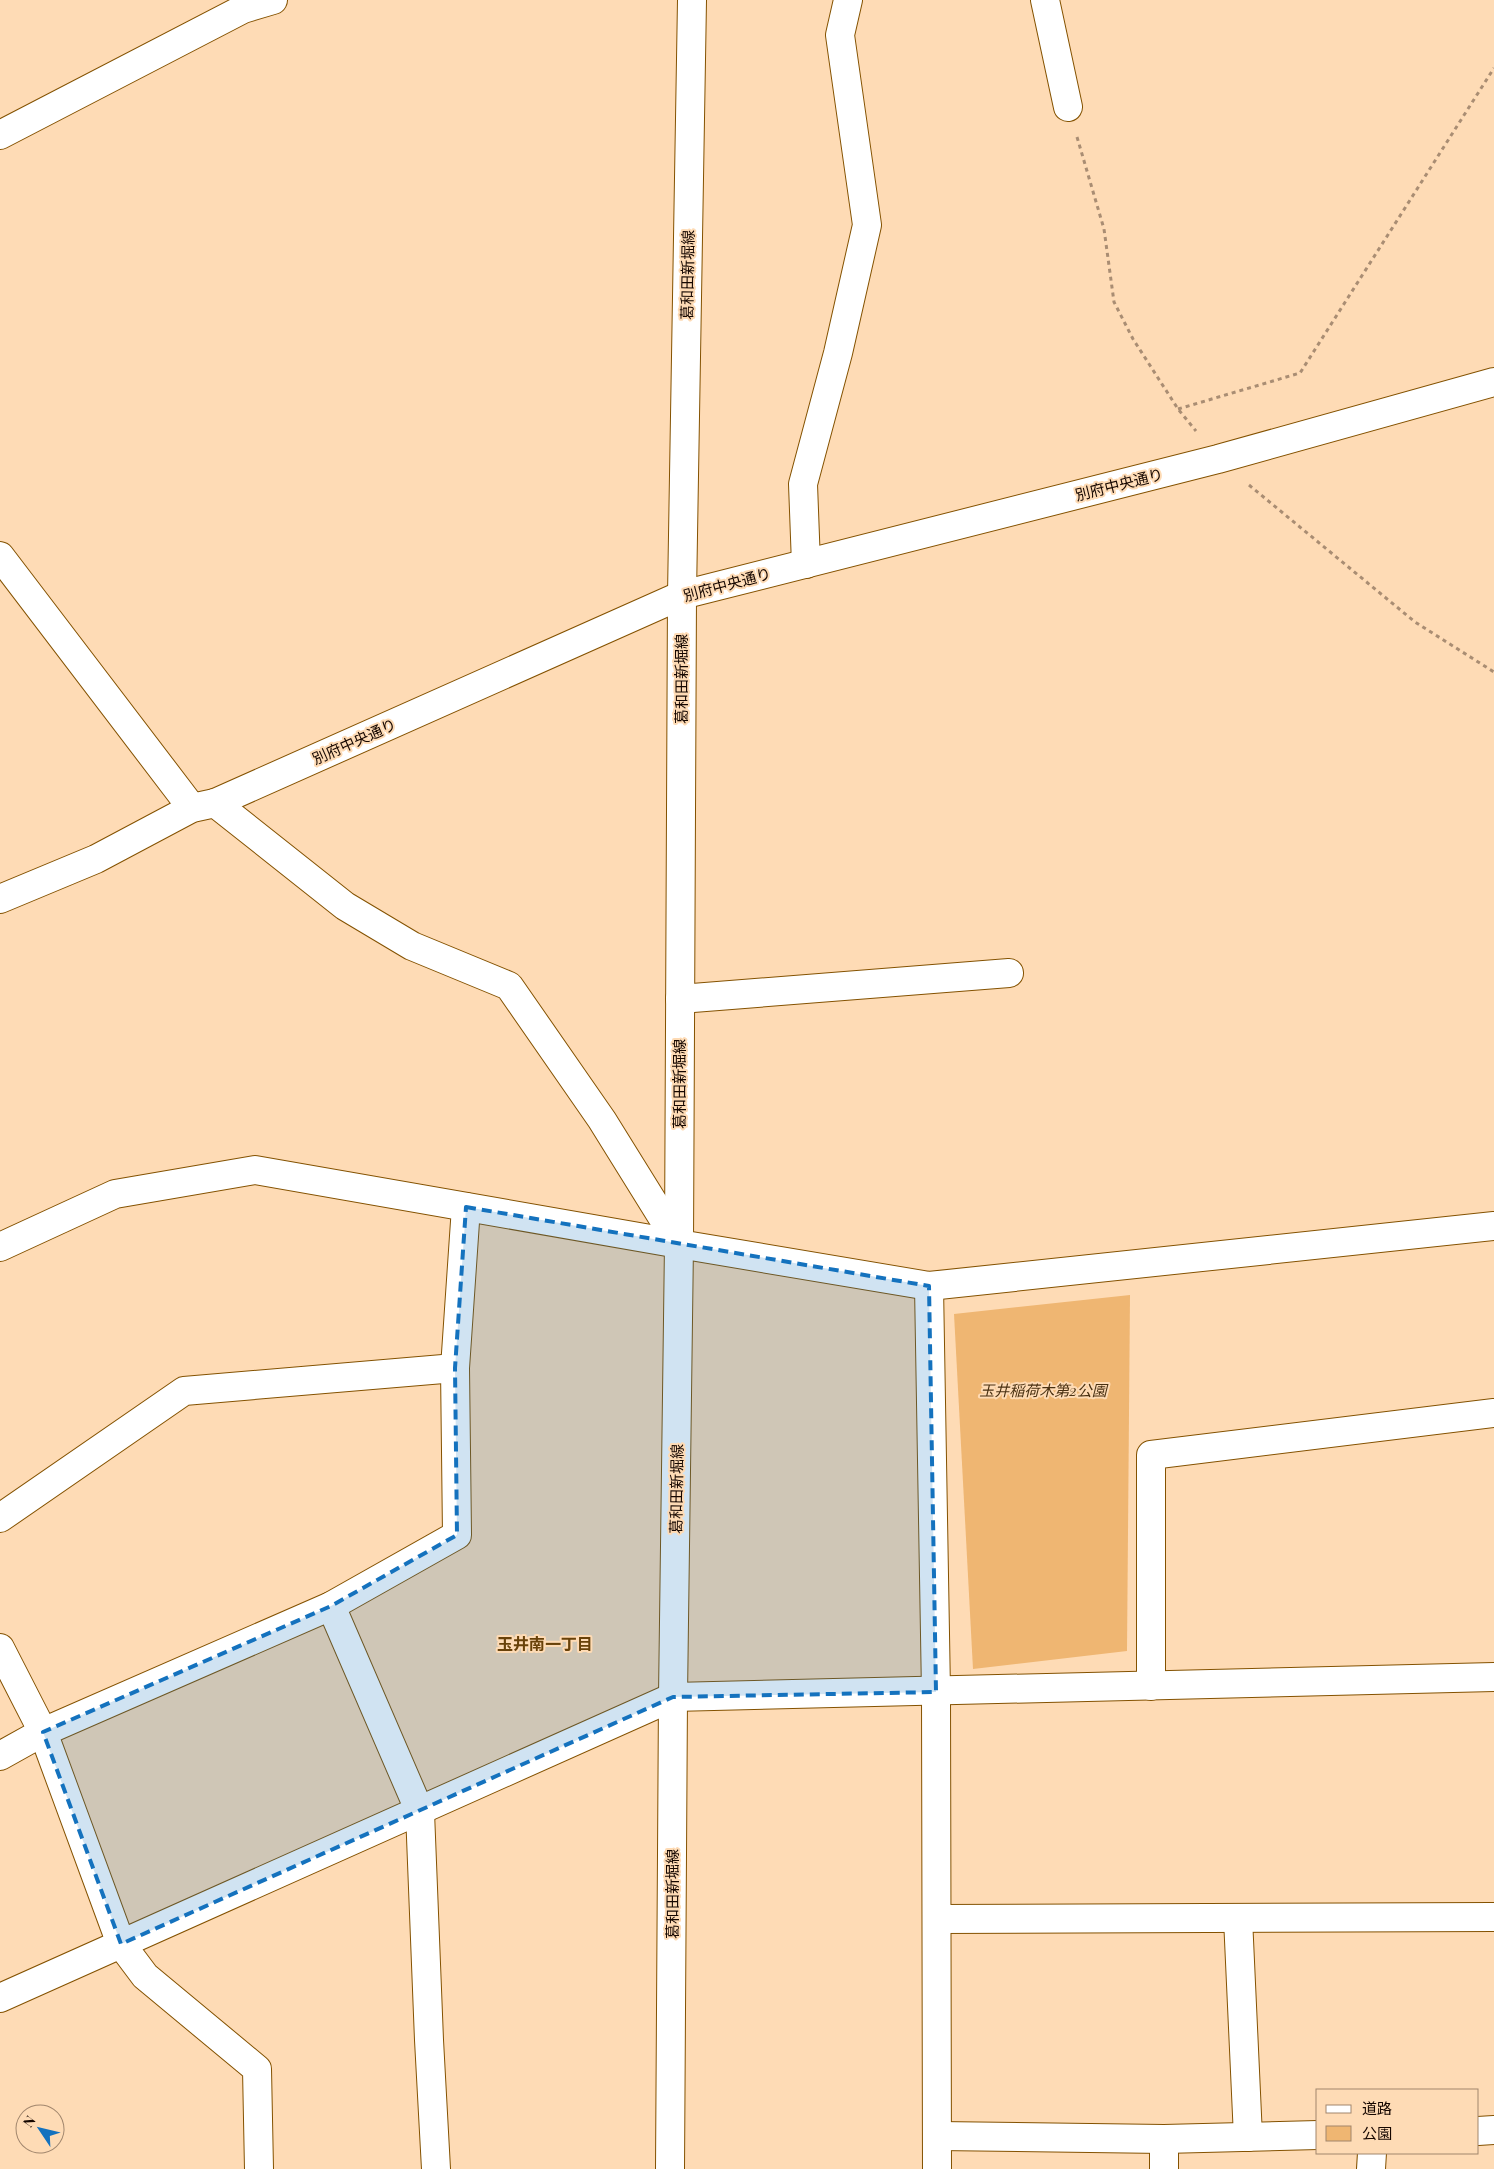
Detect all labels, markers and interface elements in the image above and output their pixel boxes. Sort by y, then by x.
street label: 葛和田新堀線 [676,230,698,320]
street label: 別府中央通り [1073,463,1165,505]
street label: 別府中央通り [681,563,773,605]
street label: 葛和田新堀線 [671,634,691,724]
street label: 別府中央通り [309,714,399,768]
street label: 葛和田新堀線 [669,1039,689,1129]
park label: 玉井稲荷木第2公園 [979,1380,1109,1400]
street label: 葛和田新堀線 [665,1444,687,1534]
district label: 玉井南一丁目 [497,1633,593,1654]
street label: 葛和田新堀線 [662,1849,682,1939]
legend [1316,2089,1479,2154]
text: 道路 [1362,2098,1392,2118]
north arrow [15,2104,65,2154]
text: N [18,2112,40,2131]
text: 公園 [1362,2123,1392,2143]

